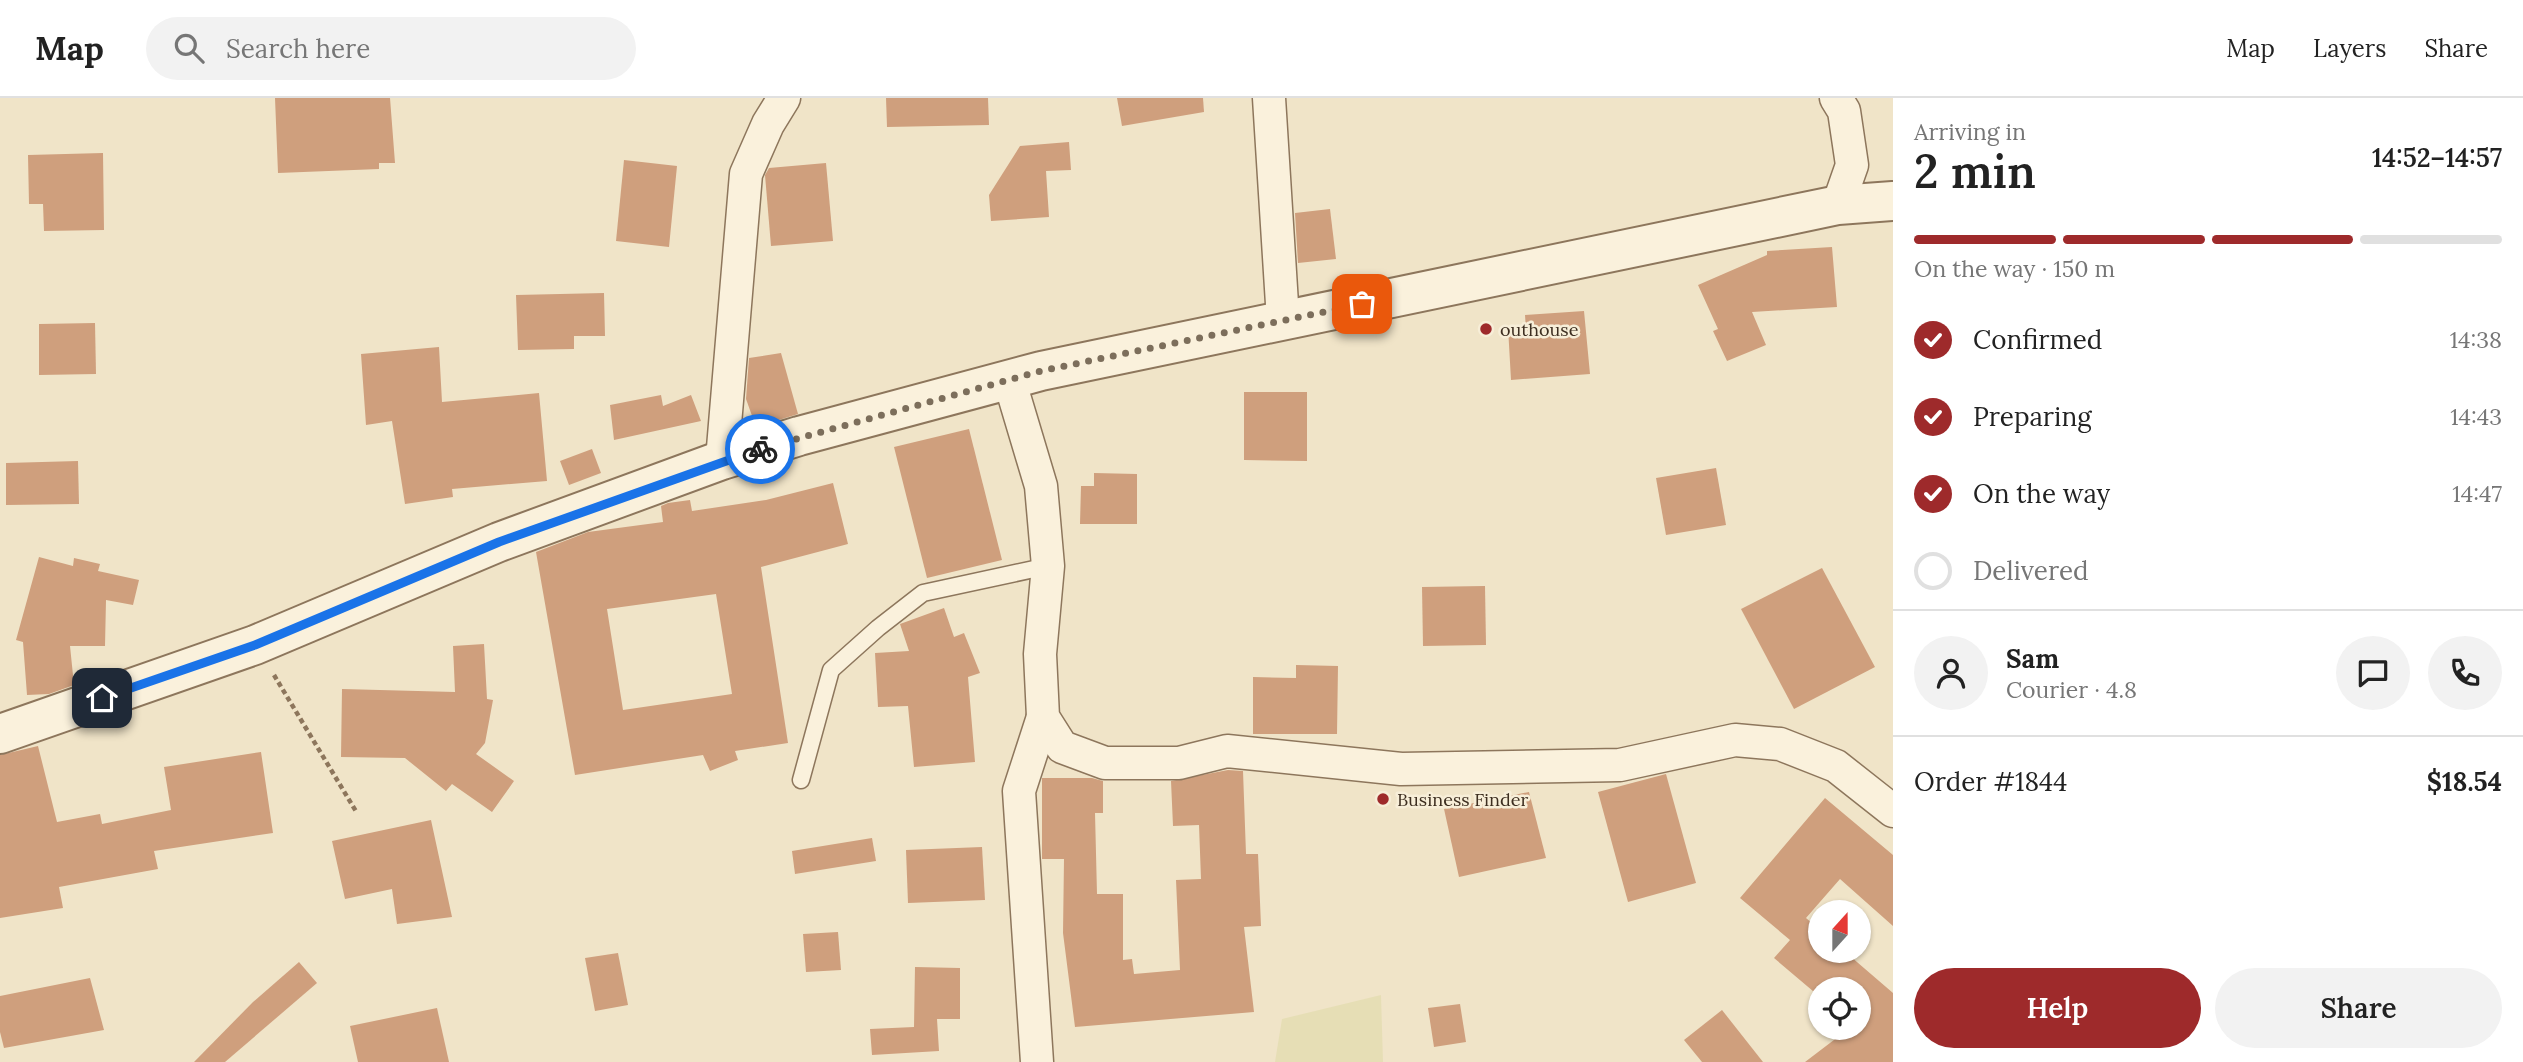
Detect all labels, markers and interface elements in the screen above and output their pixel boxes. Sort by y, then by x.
search box [146,17,636,80]
text: Map [35,27,104,69]
icon: search [170,29,208,67]
text: Search here [226,32,370,65]
text: Map [2226,33,2275,64]
text: Layers [2313,33,2386,64]
text: Share [2424,33,2488,64]
text: Arriving in [1914,117,2026,146]
text: 14:52–14:57 [2372,141,2502,174]
text: 2 min [1914,142,2036,201]
text: On the way · 150 m [1914,254,2115,283]
pin [1332,274,1392,334]
icon: bag [1343,285,1381,323]
place label: outhouse [1500,318,1579,341]
marker: outhouse [1478,321,1494,337]
icon: check [1914,321,1952,359]
text: Confirmed [1973,323,2102,356]
text: 14:38 [2450,325,2502,354]
icon: check [1914,398,1952,436]
text: Preparing [1973,400,2092,433]
text: 14:43 [2450,402,2502,431]
courier [725,414,795,484]
icon: bike [741,430,779,468]
icon: check [1914,475,1952,513]
text: On the way [1973,477,2110,510]
text: 14:47 [2452,479,2502,508]
text: Delivered [1973,554,2089,587]
button: person [1914,636,1988,710]
button: chat [2336,636,2410,710]
button: phone [2428,636,2502,710]
text: Sam [2006,642,2059,675]
pin [72,668,132,728]
text: Courier · 4.8 [2006,675,2137,704]
icon: home [83,679,121,717]
text: Order #1844 [1914,765,2067,798]
text: $18.54 [2427,765,2502,798]
place label: Business Finder [1397,788,1529,811]
marker: Business Finder [1375,791,1391,807]
north arrow [1808,900,1871,962]
map controls [1808,900,1871,1040]
button: Help [1914,968,2201,1048]
button: Share [2215,968,2502,1048]
button: locate [1808,977,1871,1040]

